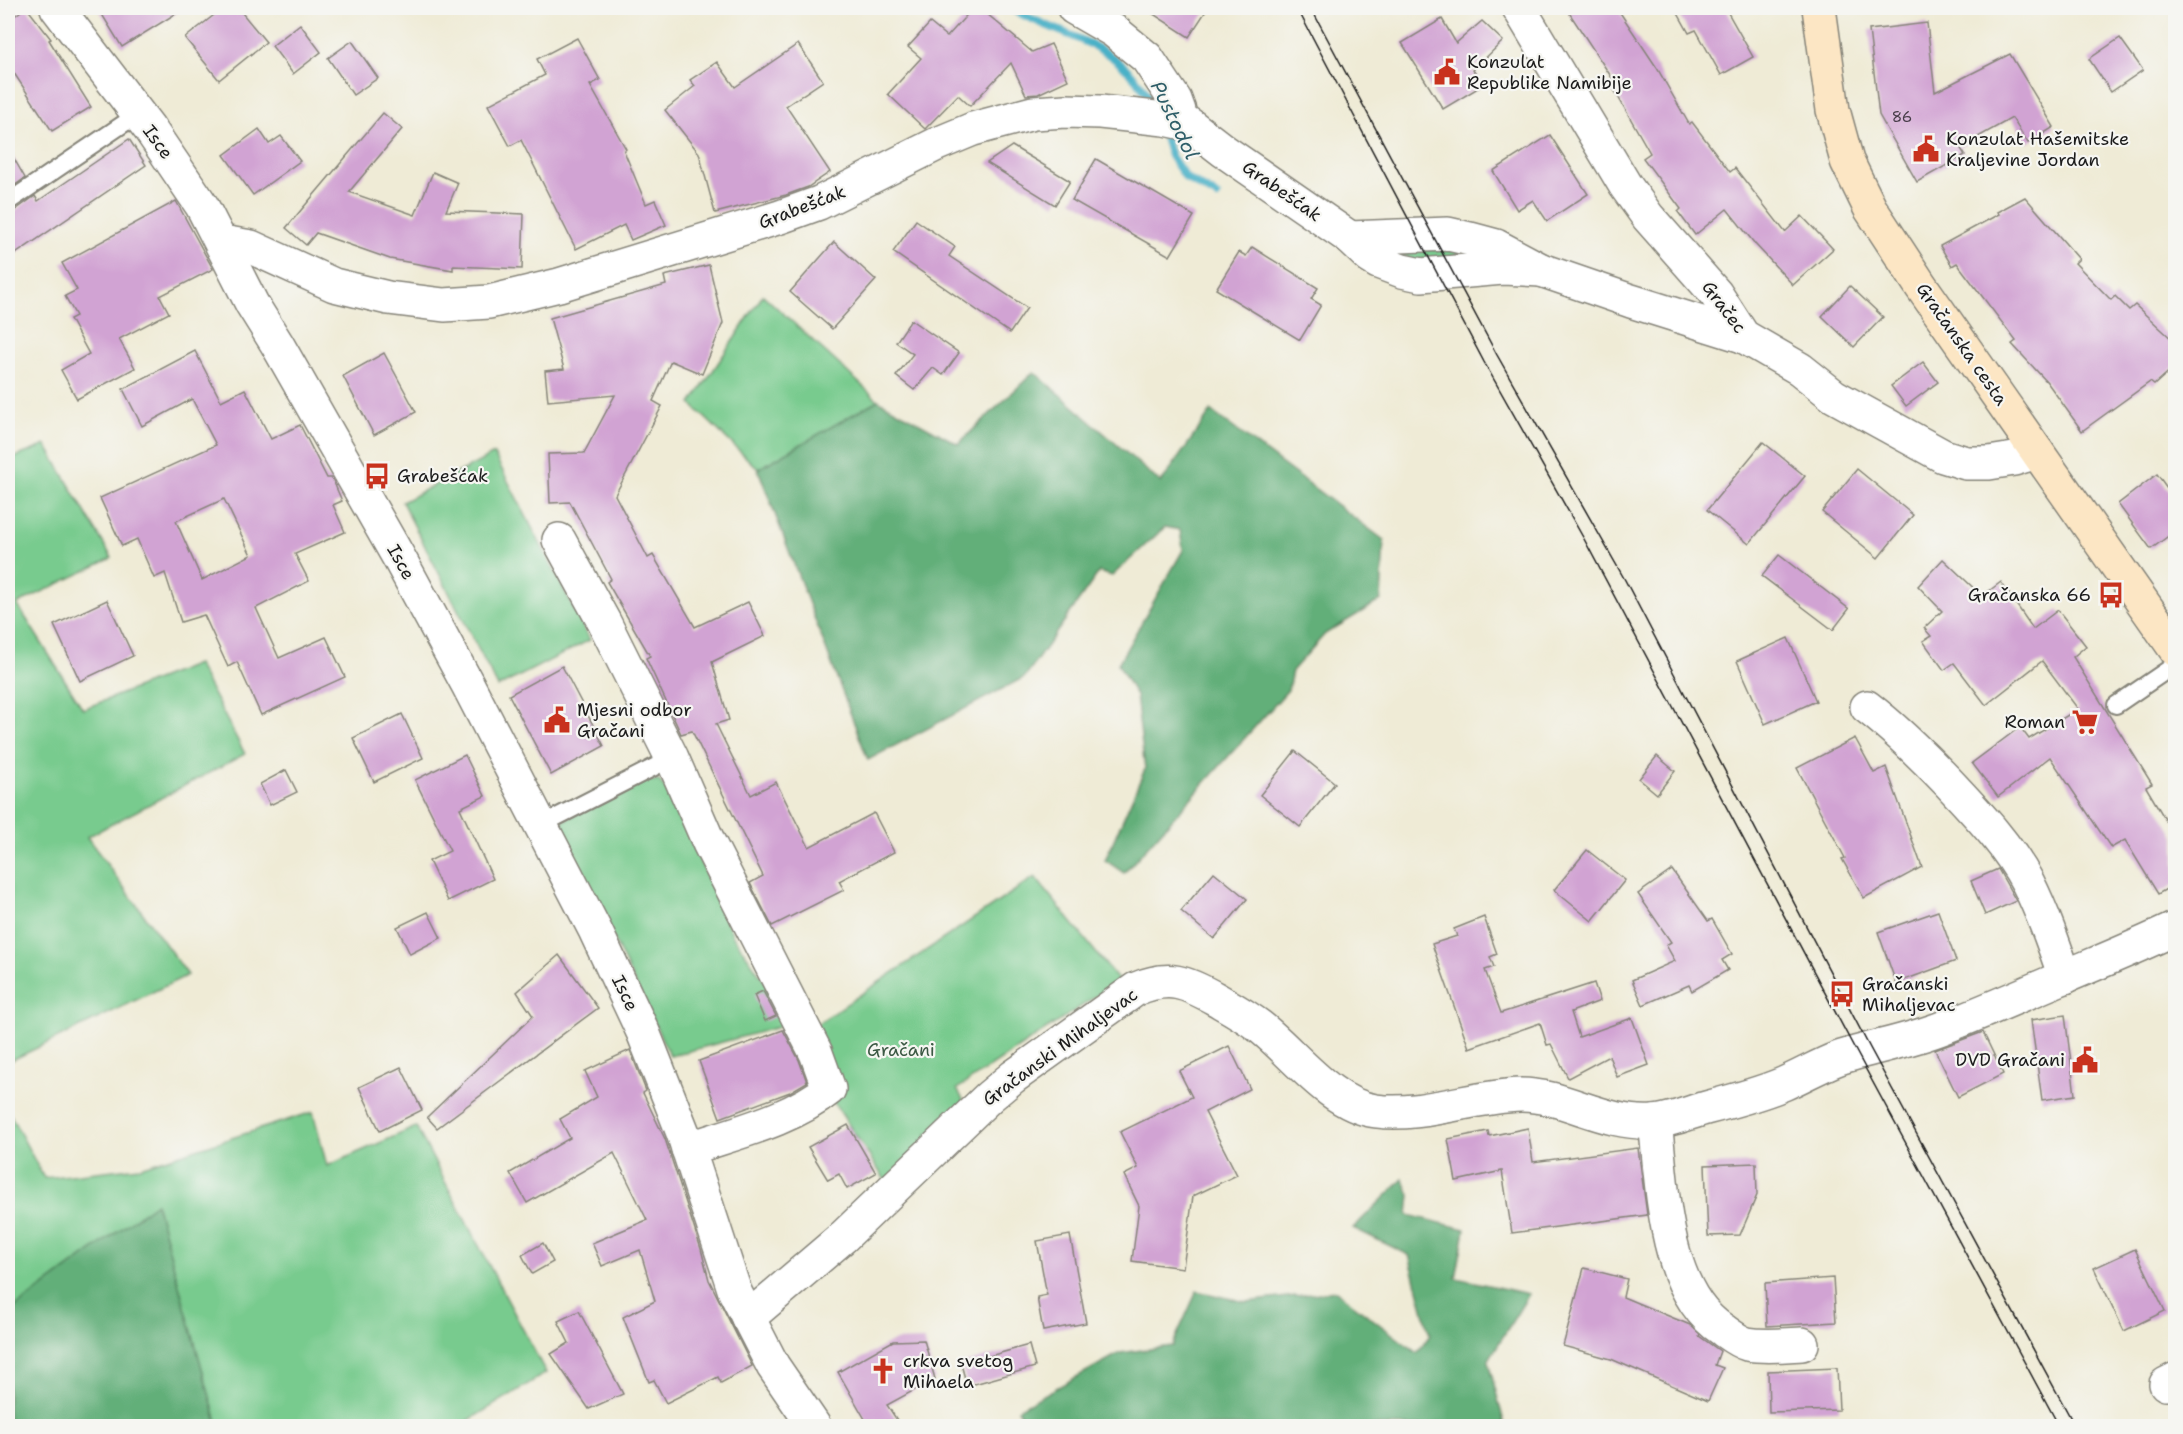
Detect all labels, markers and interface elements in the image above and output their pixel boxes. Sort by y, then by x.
place label: Konzulat Republike Namibije [1467,50,1632,95]
public building icon: Konzulat Republike Namibije [1432,57,1462,87]
water label: Pustodol [1145,76,1205,164]
house number: 86 [1892,107,1912,127]
street label: Isce [137,120,179,164]
place label: Konzulat Hašemitske Kraljevine Jordan [1946,127,2129,172]
public building icon: Konzulat Hašemitske Kraljevine Jordan [1911,134,1941,164]
street label: Grabešćak [1238,155,1326,227]
street label: Grabešćak [755,179,849,235]
street label: Gračec [1696,276,1752,338]
street label: Gračanska cesta [1911,278,2013,410]
bus stop icon: Grabešćak [362,461,392,491]
place label: Grabešćak [397,464,488,488]
street label: Isce [382,540,420,584]
bus stop icon: Gračanska 66 [2096,580,2126,610]
place label: Gračanska 66 [1968,583,2091,607]
place label: Mjesni odbor Gračani [577,698,692,743]
public building icon: Mjesni odbor Gračani [542,705,572,735]
supermarket icon: Roman [2070,707,2100,737]
place label: Roman [2005,710,2065,734]
street label: Isce [606,971,644,1015]
place label: Gračanski Mihaljevac [1862,972,1956,1017]
bus stop icon: Gračanski Mihaljevac [1827,979,1857,1009]
street label: Gračanski Mihaljevac [978,983,1142,1111]
park label: Gračani [867,1038,935,1062]
public building icon: DVD Gračani [2070,1045,2100,1075]
place label: DVD Gračani [1955,1048,2065,1072]
place label: crkva svetog Mihaela [903,1349,1013,1394]
church icon: crkva svetog Mihaela [868,1356,898,1386]

